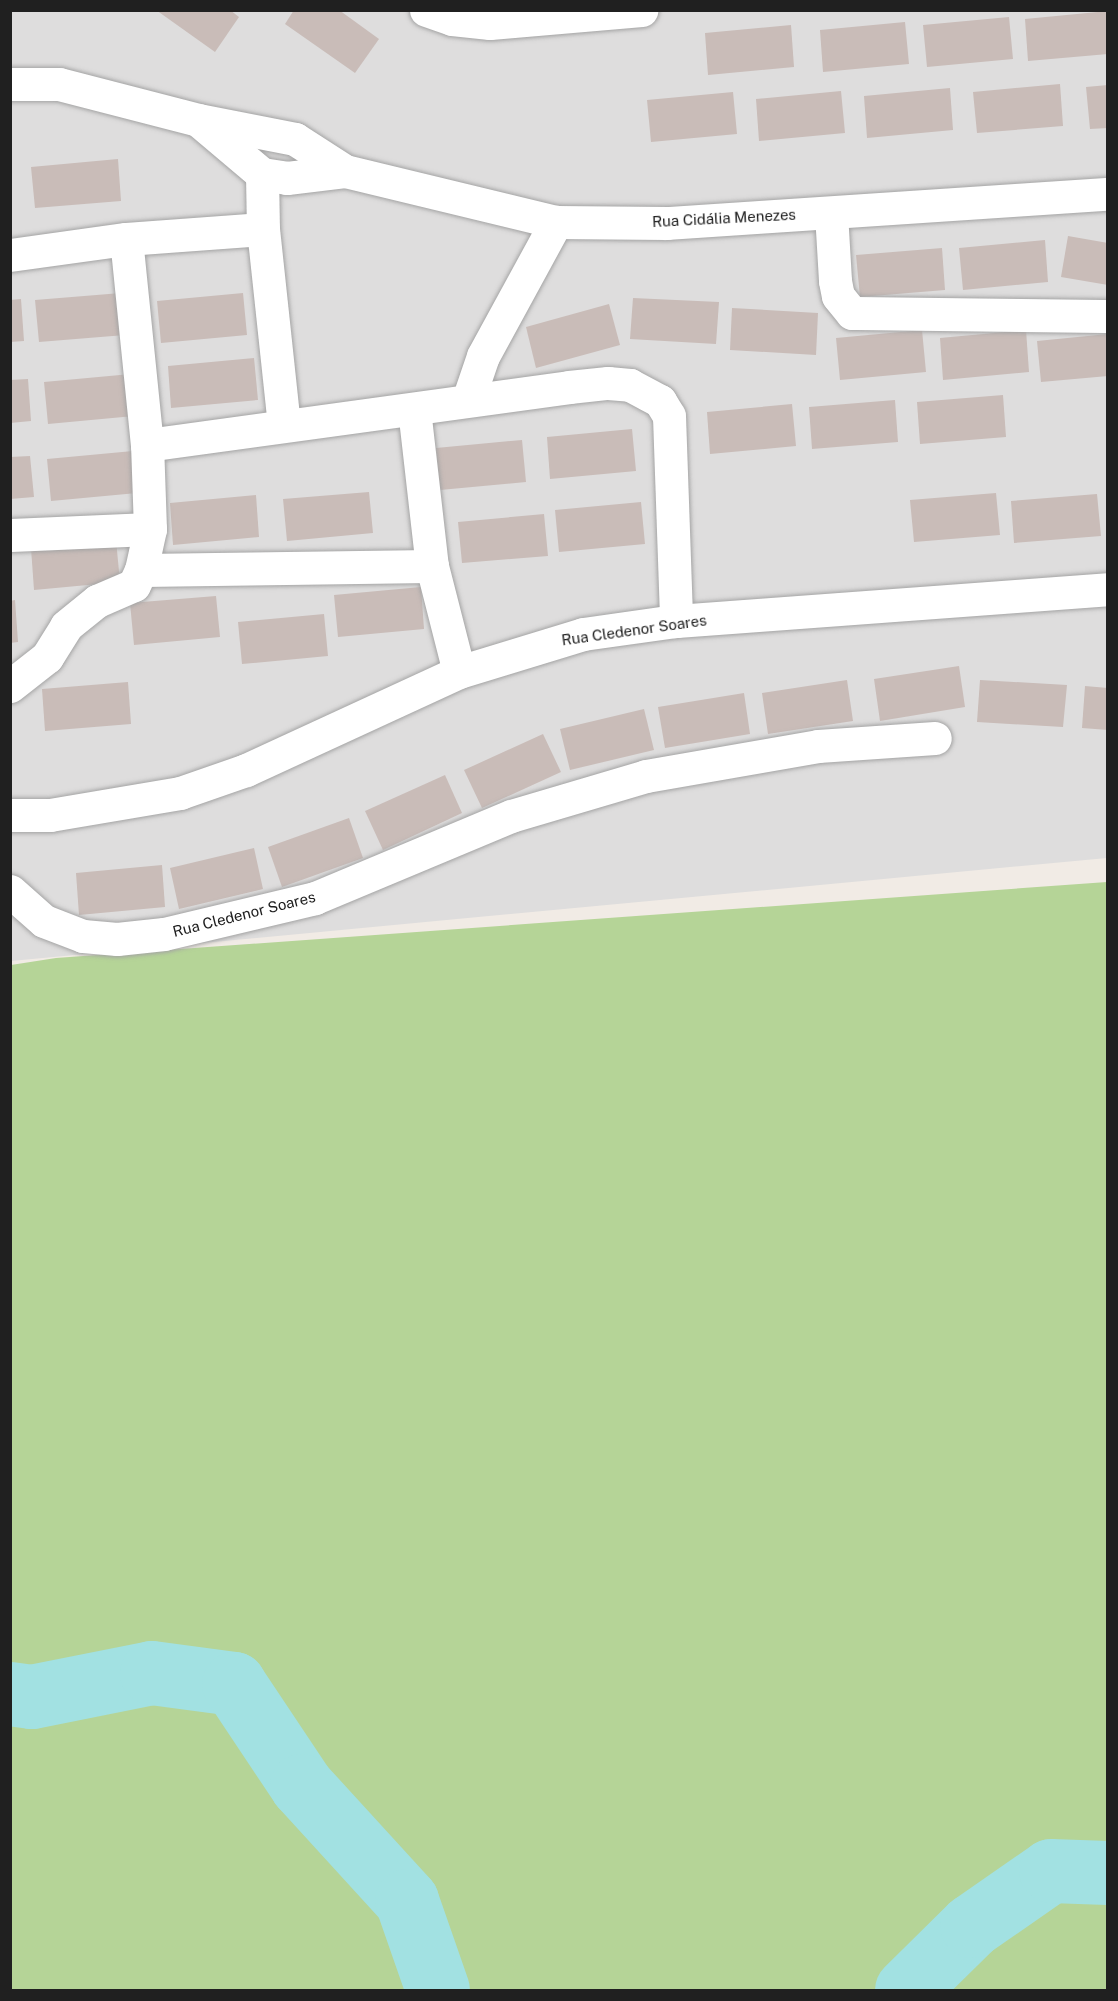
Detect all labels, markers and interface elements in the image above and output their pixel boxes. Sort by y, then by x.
street label: Rua Cidália Menezes [652,205,796,231]
street label: Rua Cledenor Soares [560,611,708,649]
street label: Rua Cledenor Soares [171,888,317,940]

